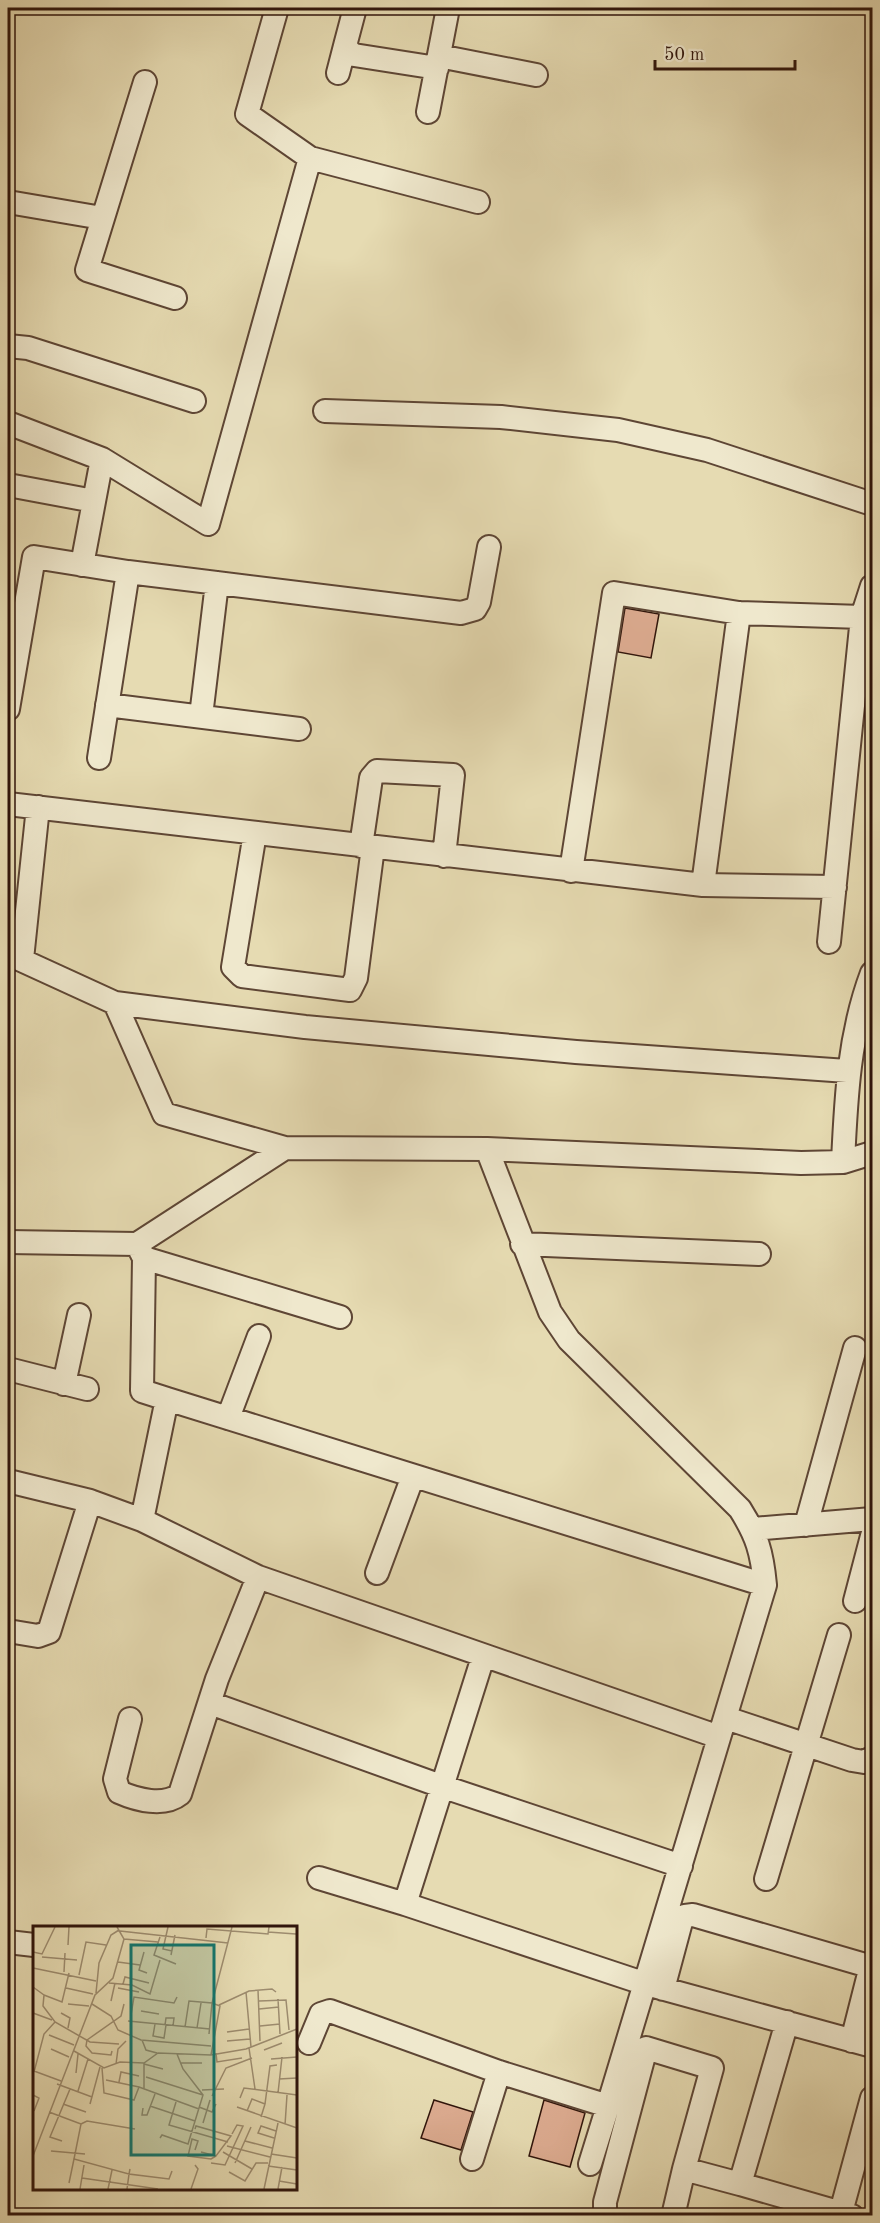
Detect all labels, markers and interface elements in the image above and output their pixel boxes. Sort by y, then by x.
scale bar [655,33,794,71]
text: 50 m [664,46,704,64]
inset map [33,1926,297,2190]

